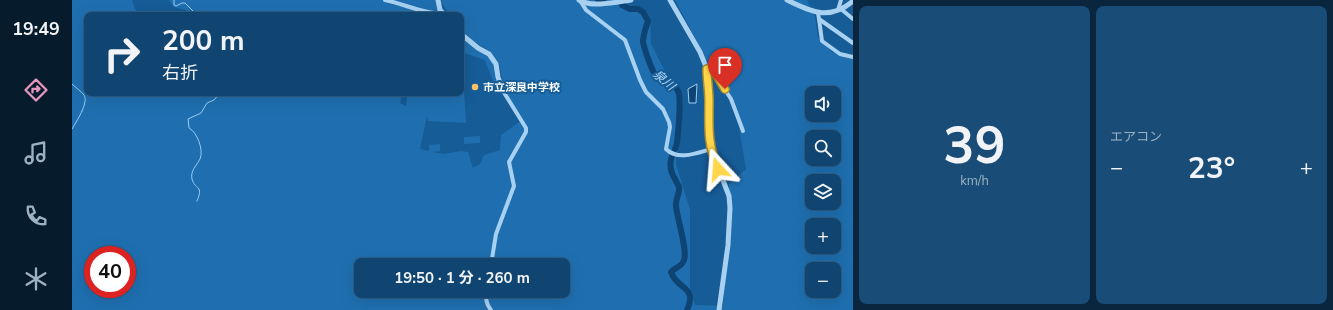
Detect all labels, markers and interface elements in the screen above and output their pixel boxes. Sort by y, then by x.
text: 19:49 [12,17,60,41]
text: 200 m [162,22,245,60]
icon: right [96,28,148,80]
pin [708,48,742,89]
icon: arrive [714,54,736,76]
text: 右折 [162,61,198,85]
water label: 泉川 [650,66,680,95]
icon: directions [22,76,50,104]
place label: 市立深良中学校 [483,80,560,95]
marker: 市立深良中学校 [470,82,480,92]
map controls [805,86,841,298]
button: sound [805,86,841,122]
text: 39 [943,110,1006,181]
text: エアコン [1110,128,1162,146]
button: search [805,130,841,166]
icon: music [22,139,50,167]
position arrow [697,148,739,190]
text: 23° [1188,148,1235,189]
text: − [1110,153,1123,183]
text: + [1300,153,1313,183]
text: km/h [960,172,989,190]
button: layers [805,174,841,210]
icon: phone [22,202,50,230]
button: + [805,218,841,254]
speed limit sign: 40 [84,246,136,298]
button: − [805,262,841,298]
icon: climate [22,265,50,293]
text: 19:50 · 1 分 · 260 m [394,268,530,288]

